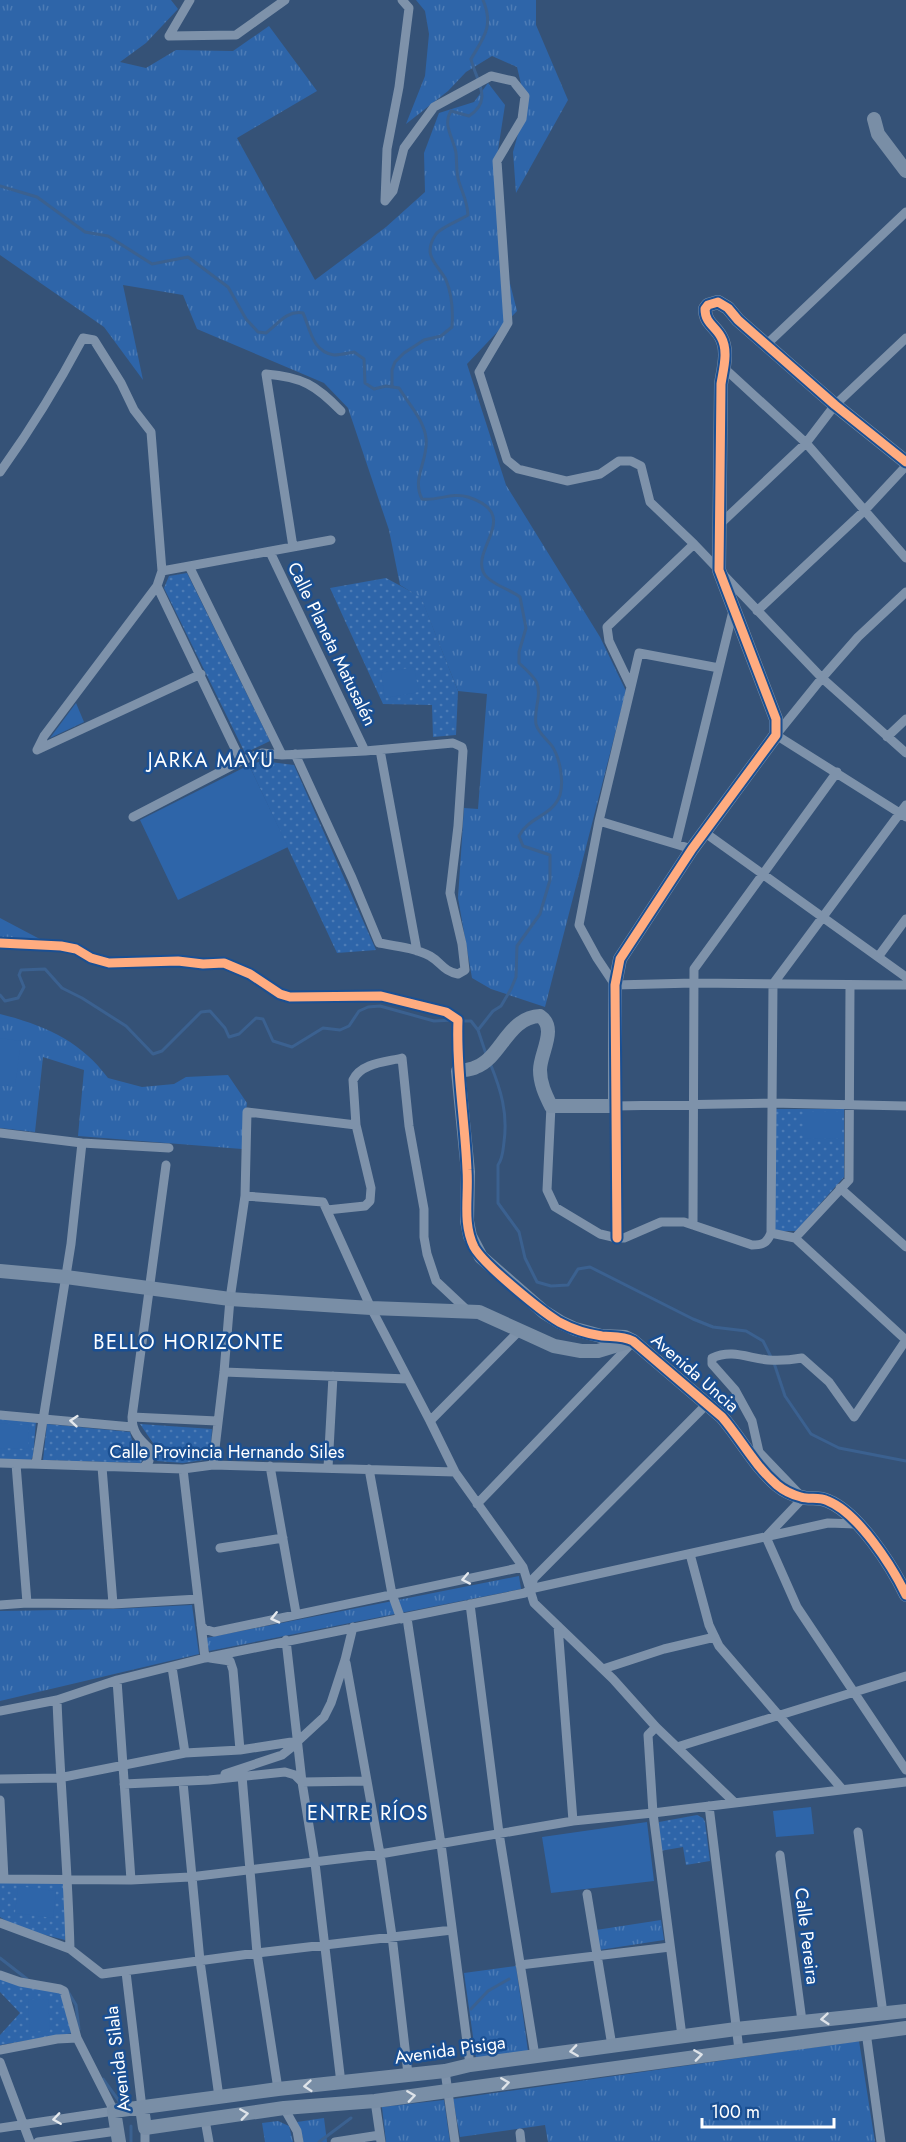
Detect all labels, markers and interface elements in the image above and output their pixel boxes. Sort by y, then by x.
street label: Calle Planeta Matusalén [281,558,383,730]
district label: JARKA MAYU [145,746,274,775]
street label: Avenida Uncia [645,1327,745,1419]
district label: BELLO HORIZONTE [93,1328,285,1357]
one-way arrow [69,1415,78,1428]
street label: Calle Provincia Hernando Siles [110,1439,344,1465]
one-way arrow [461,1572,471,1585]
one-way arrow [270,1611,280,1624]
district label: ENTRE RÍOS [307,1799,429,1828]
street label: Calle Pereira [788,1886,826,1986]
street label: Avenida Silala [99,2005,137,2113]
one-way arrow [821,2012,830,2025]
street label: Avenida Pisiga [393,2029,507,2071]
one-way arrow [569,2044,578,2057]
one-way arrow [694,2050,703,2062]
one-way arrow [501,2077,510,2089]
one-way arrow [303,2079,312,2092]
one-way arrow [406,2090,416,2102]
scale bar [702,2091,834,2129]
text: 100 m [711,2099,760,2125]
one-way arrow [239,2108,249,2121]
one-way arrow [53,2112,62,2125]

